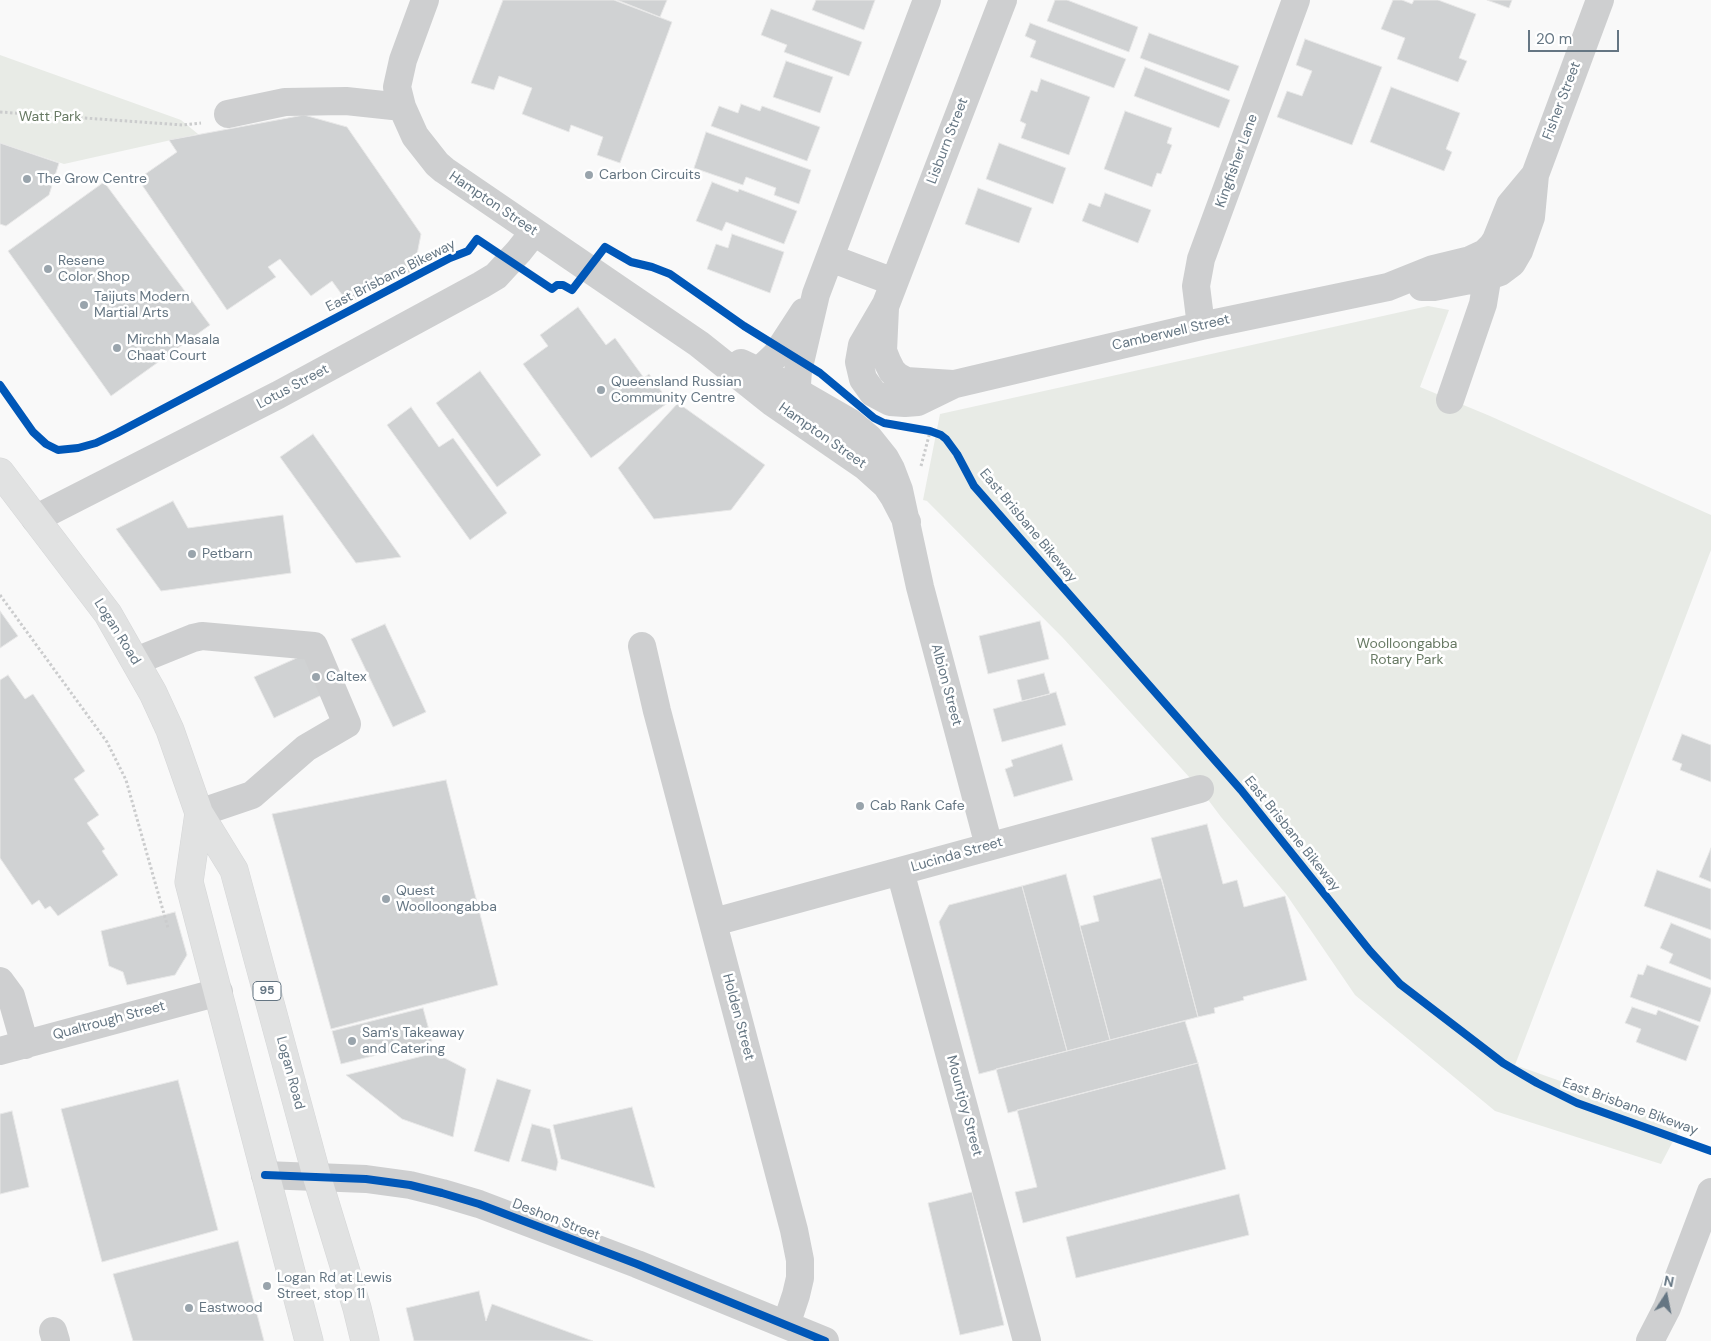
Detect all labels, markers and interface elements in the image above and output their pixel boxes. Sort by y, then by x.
scale bar [1531,20,1622,52]
text: 20 m [1536,29,1572,49]
street label: Fisher Street [1539,59,1585,143]
street label: Lisburn Street [924,95,972,187]
park label: Watt Park [19,109,81,125]
street label: Kingfisher Lane [1212,112,1262,210]
place label: Carbon Circuits [599,167,701,183]
street label: Hampton Street [446,168,540,240]
marker: Carbon Circuits [583,169,595,181]
place label: The Grow Centre [37,171,147,187]
marker: The Grow Centre [21,173,33,185]
street label: East Brisbane Bikeway [323,236,459,316]
place label: Resene Color Shop [58,253,130,286]
marker: Resene Color Shop [42,263,54,275]
place label: Taijuts Modern Martial Arts [94,289,189,322]
marker: Taijuts Modern Martial Arts [78,299,90,311]
street label: Camberwell Street [1111,311,1231,355]
place label: Mirchh Masala Chaat Court [127,332,220,364]
marker: Mirchh Masala Chaat Court [111,342,123,354]
street label: Lotus Street [254,361,332,413]
place label: Queensland Russian Community Centre [611,374,742,407]
marker: Queensland Russian Community Centre [595,384,607,396]
street label: Hampton Street [775,400,869,472]
street label: East Brisbane Bikeway [976,466,1080,586]
place label: Petbarn [202,546,253,562]
marker: Petbarn [186,548,198,560]
street label: Logan Road [90,596,144,668]
park label: Woolloongabba Rotary Park [1357,636,1457,669]
street label: Albion Street [927,642,965,728]
place label: Caltex [326,669,367,685]
marker: Caltex [310,671,322,683]
street label: East Brisbane Bikeway [1240,773,1344,895]
place label: Cab Rank Cafe [870,798,965,814]
marker: Cab Rank Cafe [854,800,866,812]
street label: Lucinda Street [909,834,1005,876]
place label: Quest Woolloongabba [396,883,497,916]
marker: Quest Woolloongabba [380,893,392,905]
street label: Holden Street [718,972,758,1062]
road number: 95 [253,981,281,1000]
street label: Qualtrough Street [51,998,167,1044]
place label: Sam's Takeaway and Catering [362,1025,465,1058]
street label: Logan Road [272,1035,308,1111]
marker: Sam's Takeaway and Catering [346,1035,358,1047]
street label: Mountjoy Street [942,1054,986,1158]
street label: East Brisbane Bikeway [1560,1075,1700,1139]
street label: Deshon Street [510,1196,602,1244]
place label: Logan Rd at Lewis Street, stop 11 [277,1270,392,1302]
north arrow [1641,1271,1691,1321]
text: N [1662,1271,1676,1291]
marker: Logan Rd at Lewis Street, stop 11 [261,1280,273,1292]
place label: Eastwood [199,1300,263,1316]
marker: Eastwood [183,1302,195,1314]

